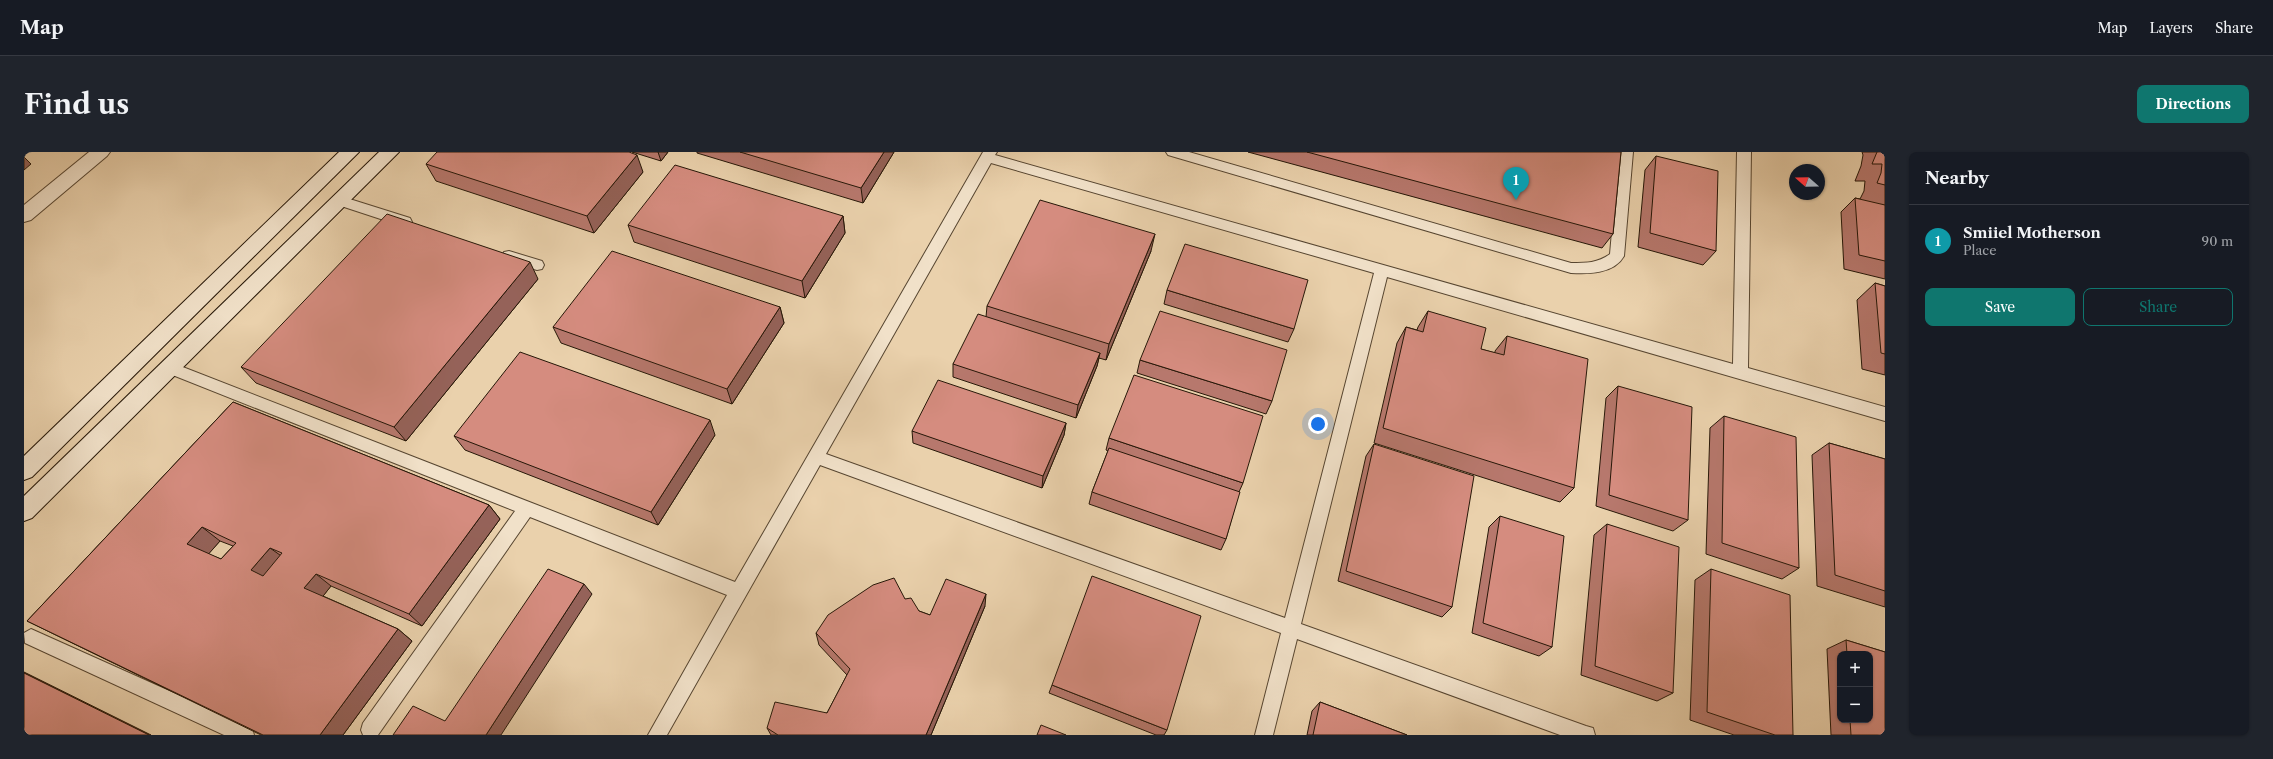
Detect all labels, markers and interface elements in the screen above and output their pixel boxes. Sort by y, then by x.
text: Map [20,16,64,39]
text: Map [2097,19,2127,37]
text: Layers [2149,19,2193,37]
text: Share [2215,19,2253,37]
button: Directions [2137,85,2249,123]
text: Find us [24,87,129,121]
north arrow [1789,164,1825,200]
pin: 1 [1503,167,1529,200]
text: Nearby [1925,168,1989,188]
text: Smiiel Motherson [1963,223,2101,242]
text: 1 [1935,233,1941,249]
text: 90 m [2202,233,2233,249]
text: Place [1963,242,1996,258]
button: Save [1925,288,2075,326]
button: Share [2083,288,2233,326]
your location [1308,414,1328,434]
map controls [1837,651,1873,723]
button: + [1837,651,1873,687]
button: − [1837,687,1873,723]

